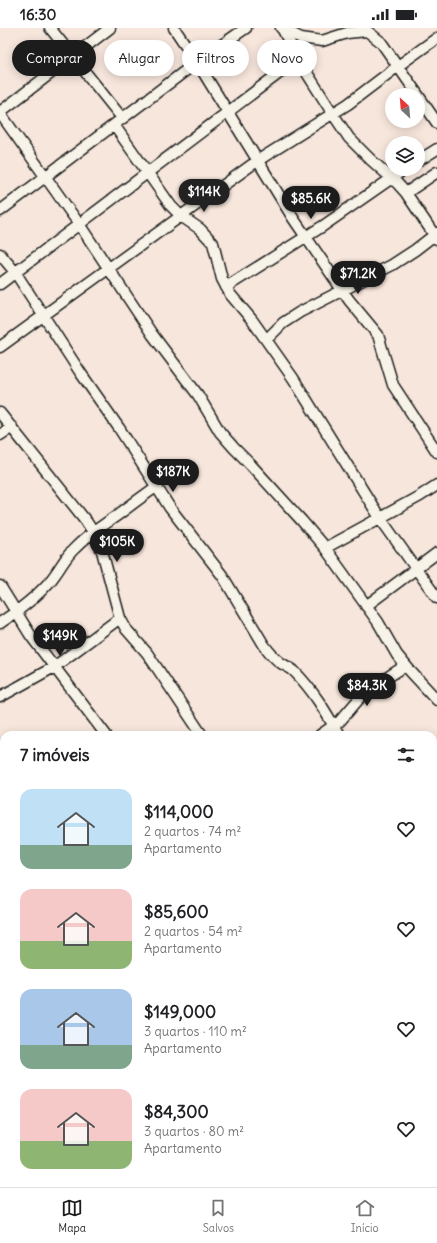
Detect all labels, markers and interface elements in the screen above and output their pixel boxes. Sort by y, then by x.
text: 16:30 [20,5,56,24]
chip: Comprar [12,40,96,76]
chip: Alugar [104,40,174,76]
chip: Filtros [182,40,249,76]
chip: Novo [257,40,317,76]
north arrow [385,88,425,128]
map controls [385,88,425,176]
button: layers [385,136,425,176]
pin: $114K [176,179,232,213]
text: $114K [188,183,220,200]
pin: $85.6K [278,186,344,220]
text: $85.6K [291,190,331,207]
pin: $71.2K [325,261,391,295]
text: $71.2K [340,265,376,282]
pin: $187K [145,459,201,493]
text: $187K [156,463,190,480]
pin: $105K [89,529,145,563]
text: $105K [99,533,135,550]
pin: $149K [32,623,88,657]
text: $149K [42,627,78,644]
pin: $84.3K [334,673,400,707]
text: $84.3K [347,677,387,694]
text: 7 imóveis [20,744,90,766]
icon: filters [395,744,417,766]
text: $114,000 [144,801,214,823]
icon: home [52,805,100,853]
icon: heart [395,818,417,840]
text: 2 quartos · 74 m² [144,823,241,840]
text: Apartamento [144,840,222,857]
text: $85,600 [144,901,209,923]
icon: home [52,905,100,953]
icon: heart [395,918,417,940]
text: 2 quartos · 54 m² [144,923,243,940]
text: Apartamento [144,940,222,957]
text: $149,000 [144,1001,216,1023]
icon: home [52,1005,100,1053]
icon: heart [395,1018,417,1040]
text: 3 quartos · 110 m² [144,1023,247,1040]
text: Apartamento [144,1040,222,1057]
text: $84,300 [144,1101,209,1123]
icon: home [52,1105,100,1153]
icon: heart [395,1118,417,1140]
text: 3 quartos · 80 m² [144,1123,244,1140]
text: Apartamento [144,1140,222,1157]
tab: Mapa [58,1197,86,1235]
tab: Salvos [203,1197,234,1235]
tab: Início [351,1197,379,1235]

